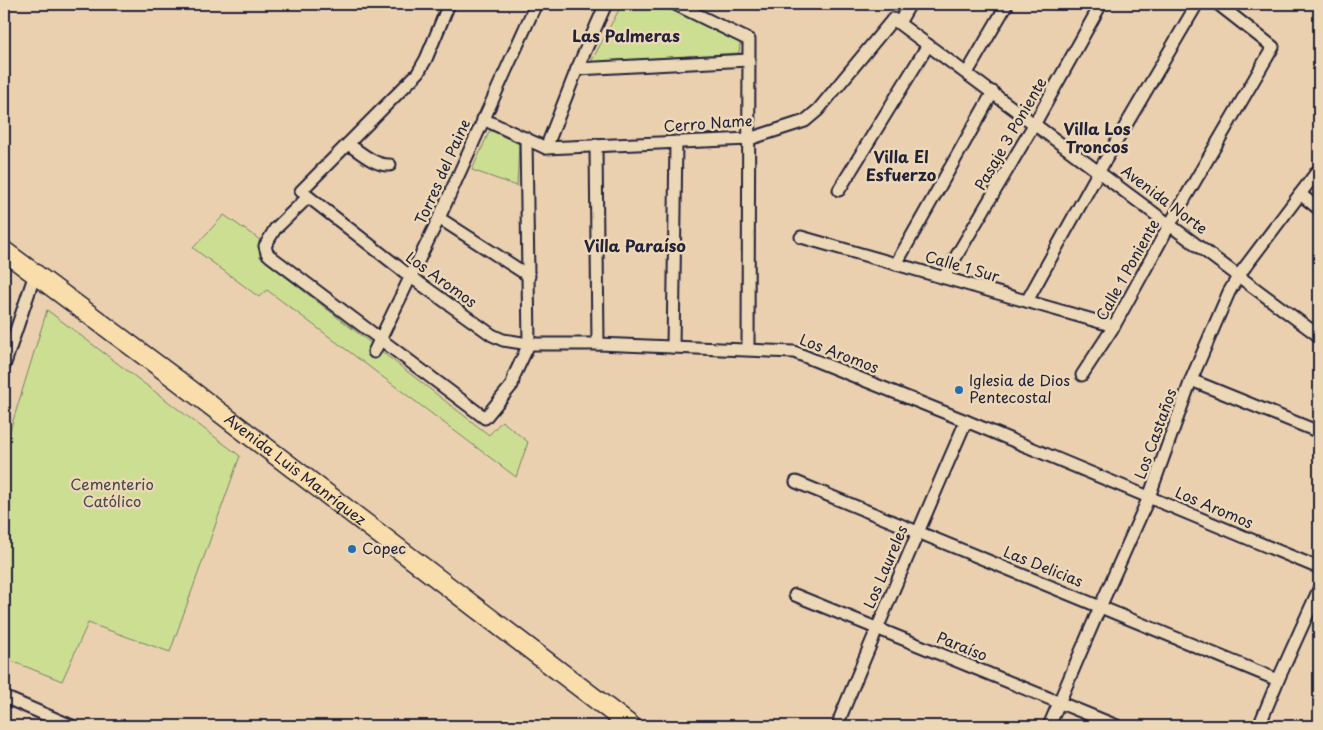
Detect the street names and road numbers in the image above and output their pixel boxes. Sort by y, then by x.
street label: Pasaje 3 Poniente [968,72,1051,194]
street label: Cerro Name [663,108,753,137]
street label: Torres del Paine [408,115,475,228]
street label: Avenida Norte [1117,159,1213,239]
street label: Calle 1 Poniente [1089,214,1164,324]
street label: Calle 1 Sur [923,244,1002,287]
street label: Los Aromos [402,245,482,313]
street label: Los Aromos [797,327,883,378]
street label: Los Castaños [1128,385,1182,482]
street label: Avenida Luis Manríquez [220,407,372,530]
street label: Los Aromos [1172,480,1258,534]
street label: Los Laureles [857,521,913,612]
street label: Las Delicias [1000,539,1087,592]
street label: Paraíso [934,625,991,666]

